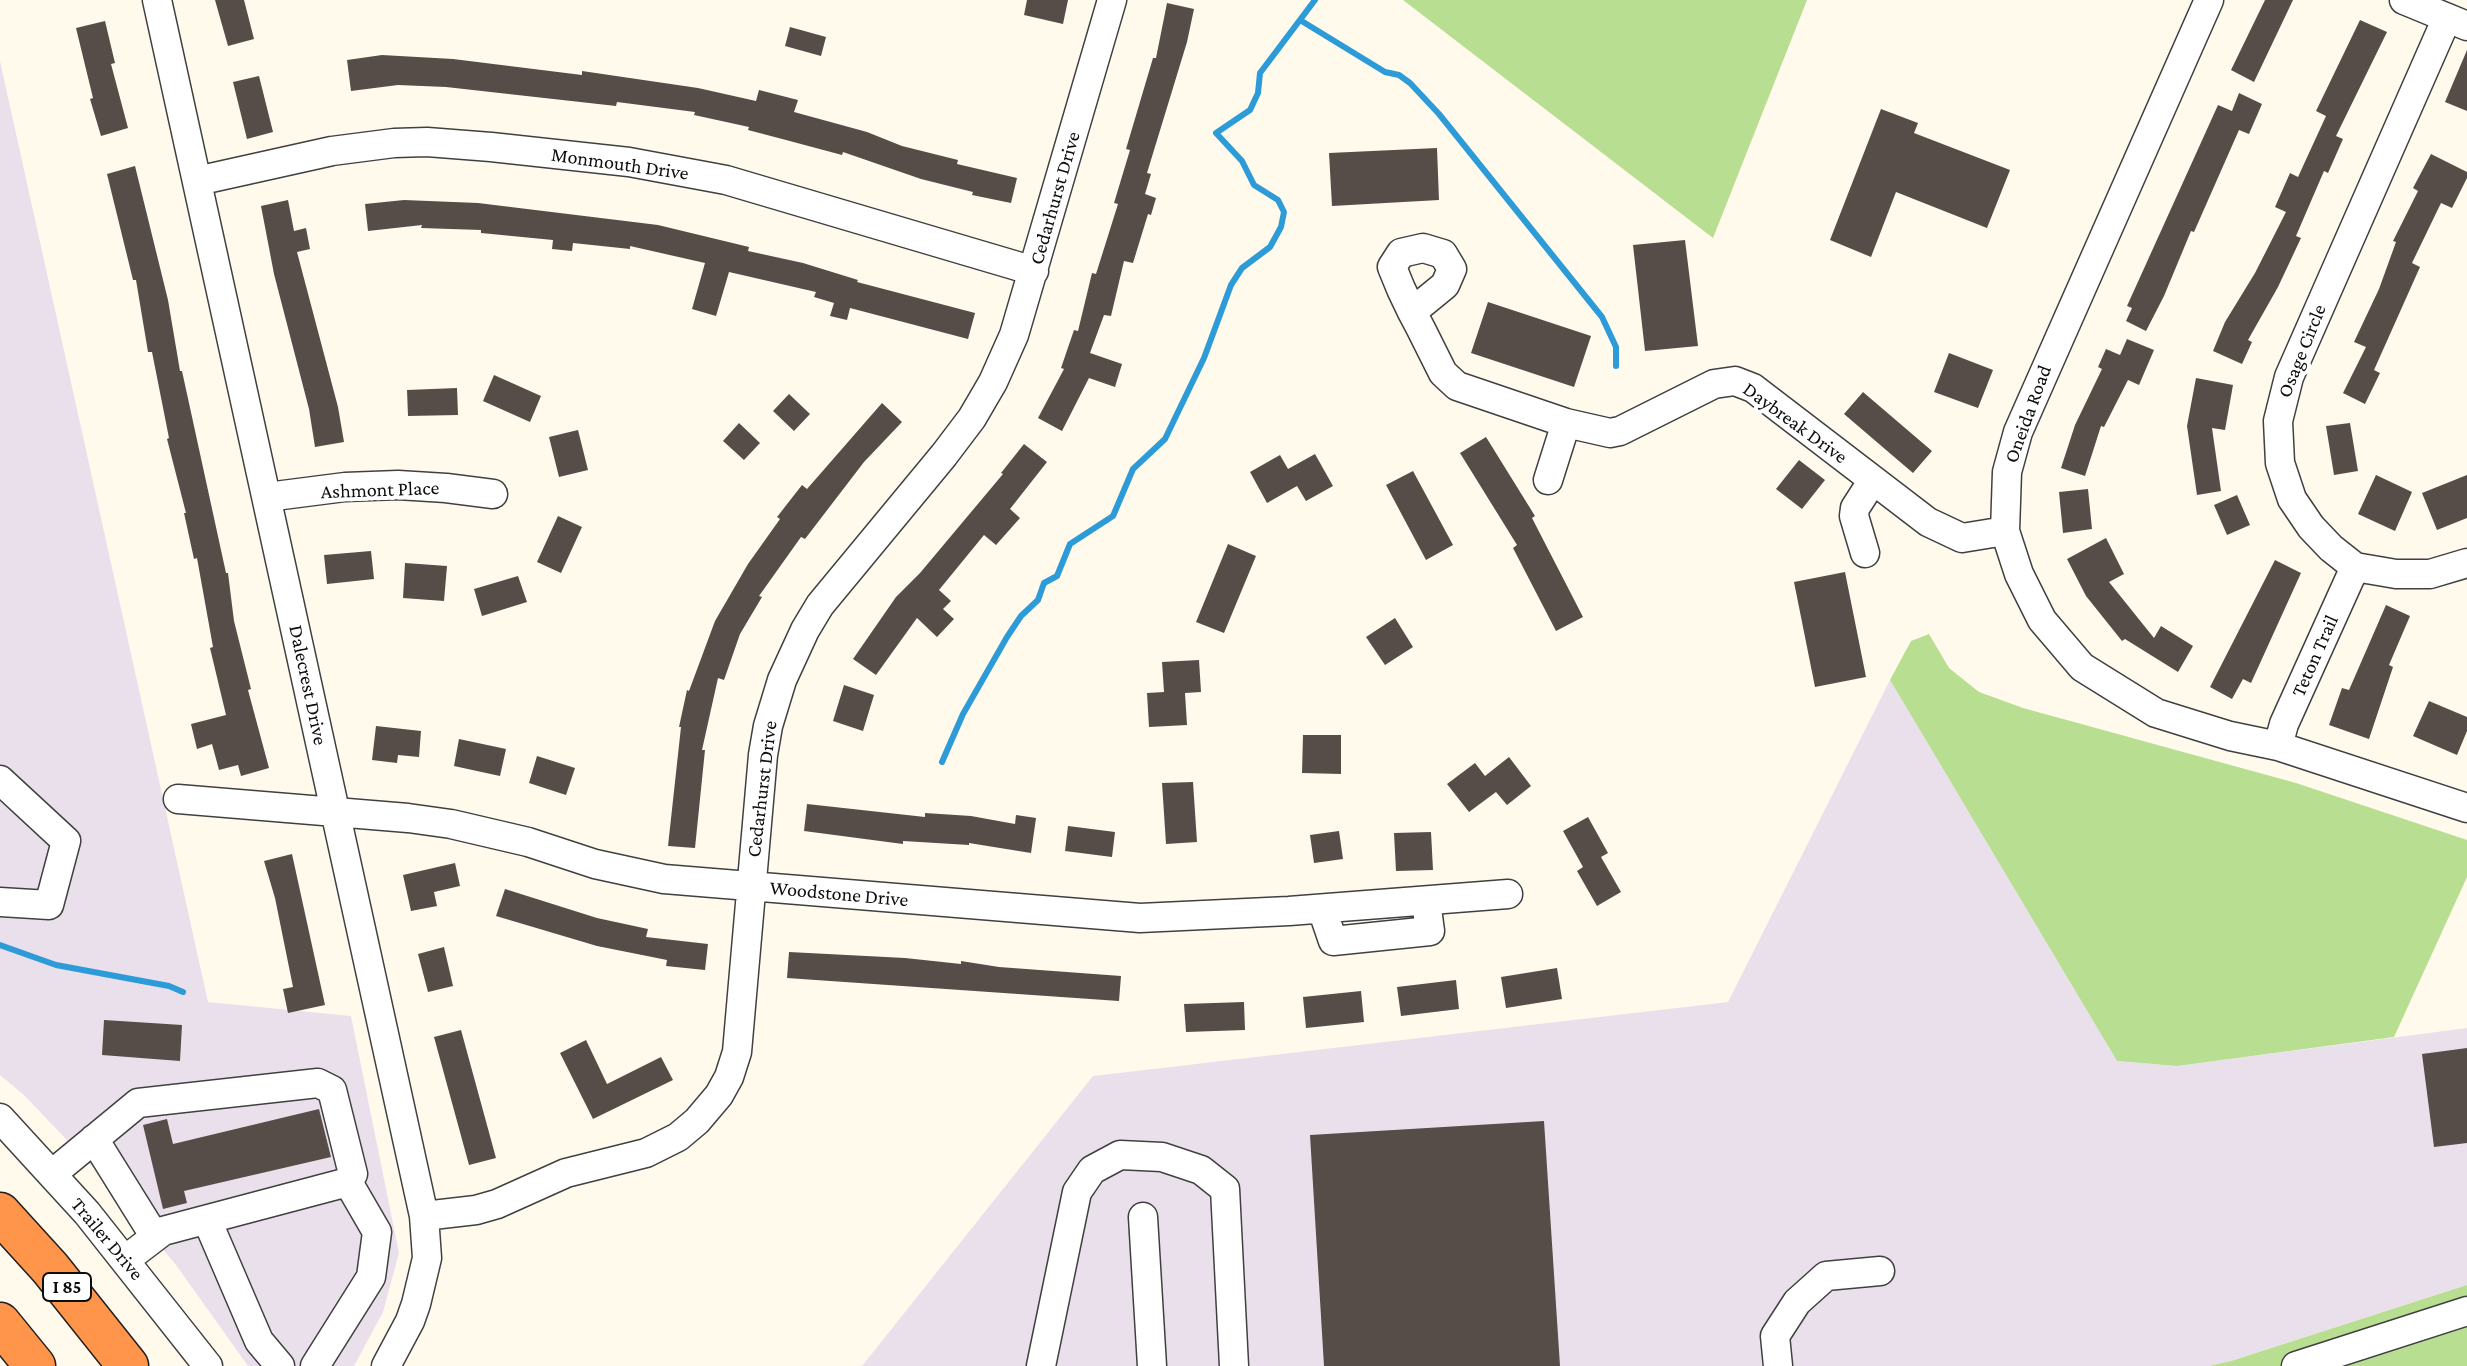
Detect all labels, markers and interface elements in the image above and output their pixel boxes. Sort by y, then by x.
street label: Cedarhurst Drive [1025,129,1085,267]
street label: Monmouth Drive [550,142,690,186]
street label: Osage Circle [2272,301,2332,401]
street label: Oneida Road [1999,362,2057,466]
street label: Daybreak Drive [1738,377,1852,469]
street label: Ashmont Place [320,476,440,504]
street label: Teton Trail [2286,611,2344,701]
street label: Dalecrest Drive [284,623,332,747]
street label: Cedarhurst Drive [742,719,782,859]
street label: Woodstone Drive [769,876,909,912]
street label: Trailer Drive [66,1193,148,1285]
road number: I 85 [43,1273,91,1301]

